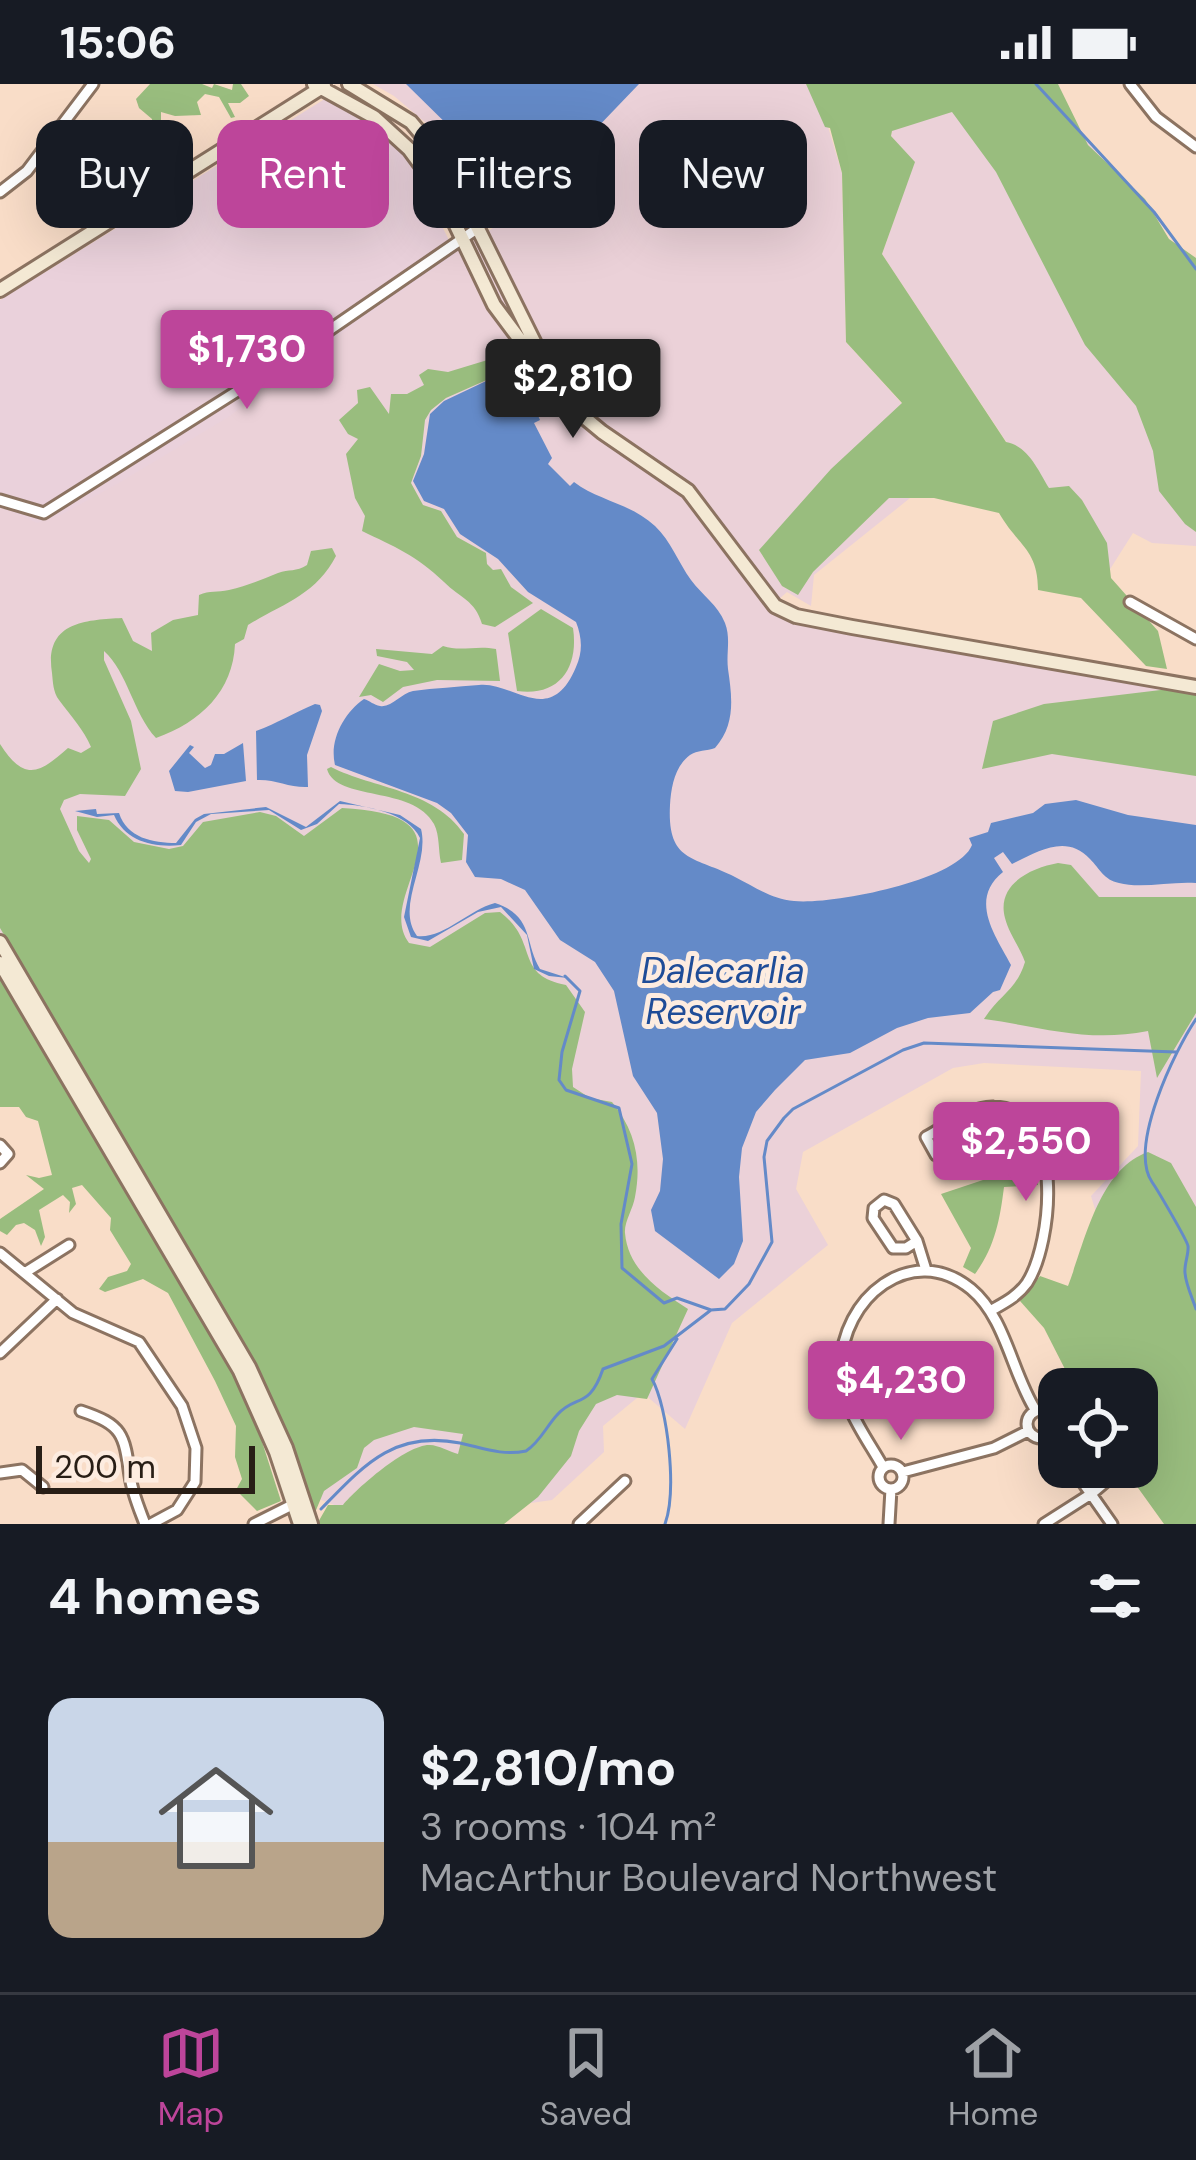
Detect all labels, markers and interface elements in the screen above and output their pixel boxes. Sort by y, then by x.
text: 15:06 [60,13,176,72]
chip: Buy [36,120,193,228]
chip: Rent [217,120,389,228]
chip: Filters [413,120,615,228]
chip: New [639,120,807,228]
pin: $1,730 [149,310,345,412]
text: $1,730 [188,323,306,374]
pin: $2,810 [475,339,671,441]
text: $2,810 [512,352,634,403]
water label: Dalecarlia Reservoir [641,947,805,1035]
pin: $2,550 [928,1102,1124,1204]
text: $2,550 [960,1115,1092,1166]
pin: $4,230 [803,1341,999,1443]
text: $4,230 [835,1354,967,1405]
map controls [1038,1368,1158,1488]
button: locate [1038,1368,1158,1488]
scale bar [36,1440,255,1493]
text: 200 m [54,1445,156,1488]
text: 4 homes [48,1563,262,1630]
icon: filters [1082,1563,1148,1629]
text: $2,810/mo [420,1734,676,1801]
icon: home [144,1746,288,1890]
text: 3 rooms · 104 m² [420,1801,717,1852]
text: MacArthur Boulevard Northwest [420,1852,997,1903]
tab: Map [158,2020,224,2135]
tab: Saved [540,2020,632,2135]
tab: Home [948,2020,1038,2135]

